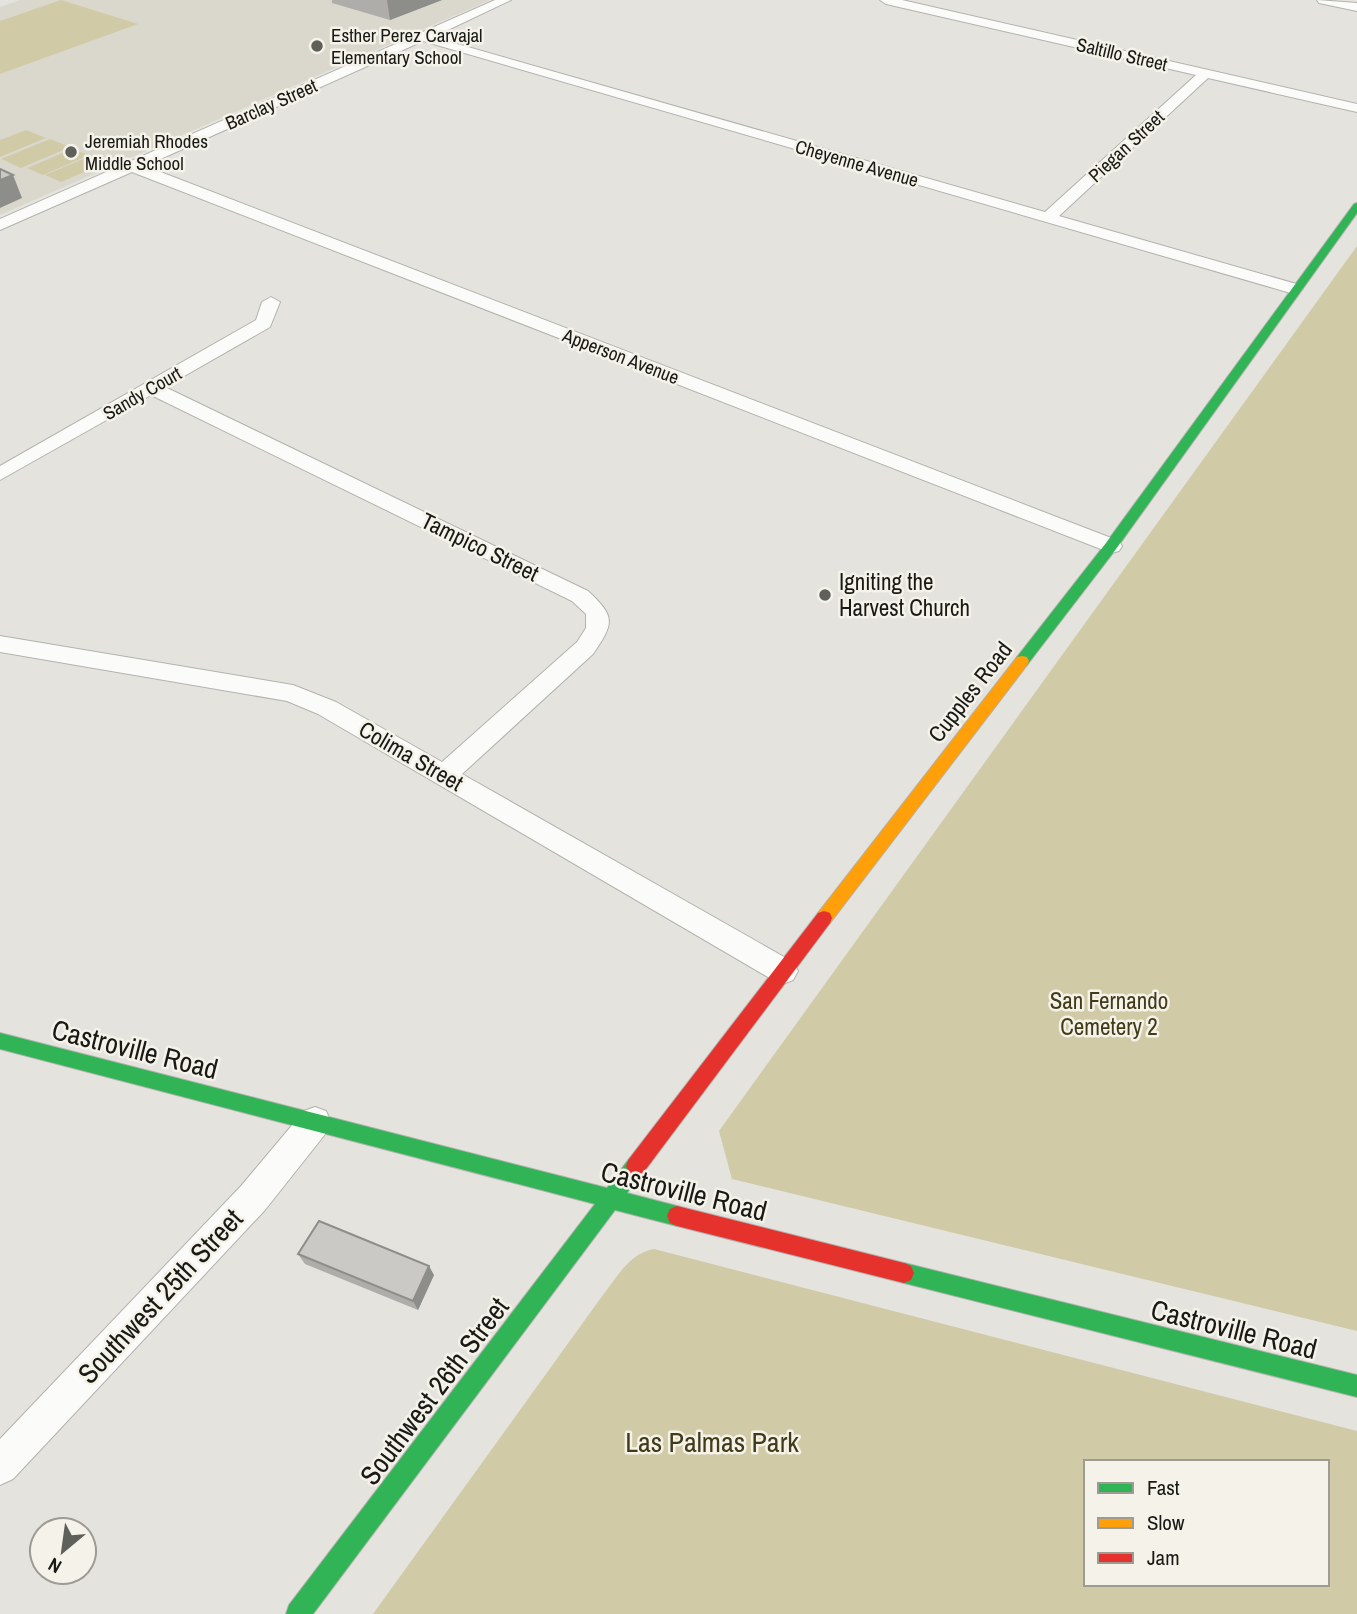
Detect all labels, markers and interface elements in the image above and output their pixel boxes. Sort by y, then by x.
place label: Esther Perez Carvajal Elementary School [331,22,483,70]
street label: Saltillo Street [1074,31,1171,77]
marker: Esther Perez Carvajal Elementary School [309,38,325,54]
street label: Barclay Street [221,72,322,136]
street label: Piegan Street [1082,104,1170,188]
place label: Jeremiah Rhodes Middle School [85,128,208,176]
street label: Cheyenne Avenue [792,133,922,193]
marker: Jeremiah Rhodes Middle School [63,144,79,160]
street label: Apperson Avenue [558,322,683,390]
street label: Sandy Court [98,360,187,426]
street label: Tampico Street [416,505,544,588]
place label: Igniting the Harvest Church [839,566,970,623]
marker: Igniting the Harvest Church [817,587,833,603]
street label: Cupples Road [921,635,1019,748]
street label: Colima Street [354,713,469,798]
park label: San Fernando Cemetery 2 [1050,985,1168,1042]
street label: Castroville Road [48,1010,222,1088]
street label: Castroville Road [597,1152,771,1230]
street label: Southwest 25th Street [69,1200,251,1392]
street label: Southwest 26th Street [351,1289,517,1493]
street label: Castroville Road [1147,1290,1321,1368]
park label: Las Palmas Park [625,1423,799,1461]
legend [1084,1460,1329,1586]
text: Fast [1147,1473,1180,1502]
text: Slow [1147,1508,1185,1537]
north arrow [28,1516,98,1586]
text: Jam [1147,1543,1180,1572]
text: N [44,1552,66,1580]

